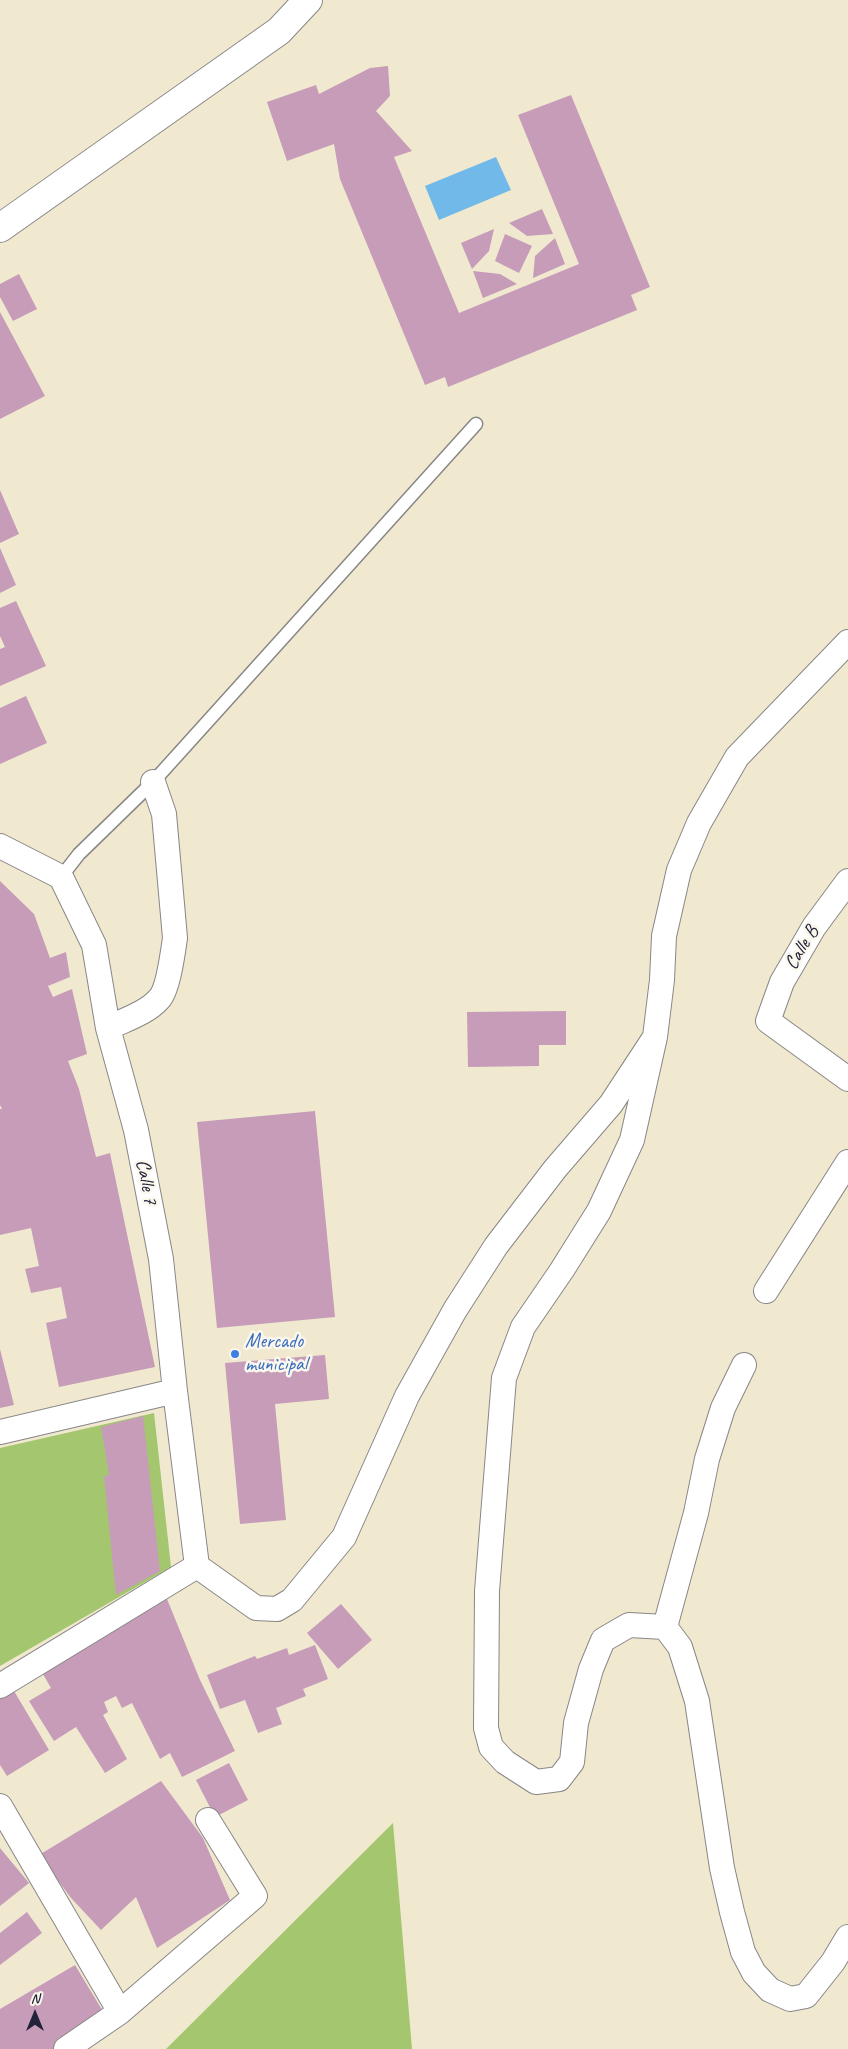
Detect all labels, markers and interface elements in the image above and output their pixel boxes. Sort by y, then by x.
street label: Calle B [780,922,824,974]
street label: Calle 7 [130,1157,162,1207]
place label: Mercado municipal [245,1330,307,1377]
marker: Mercado municipal [229,1348,241,1360]
north arrow [10,1989,60,2039]
text: N [31,1990,39,2007]

